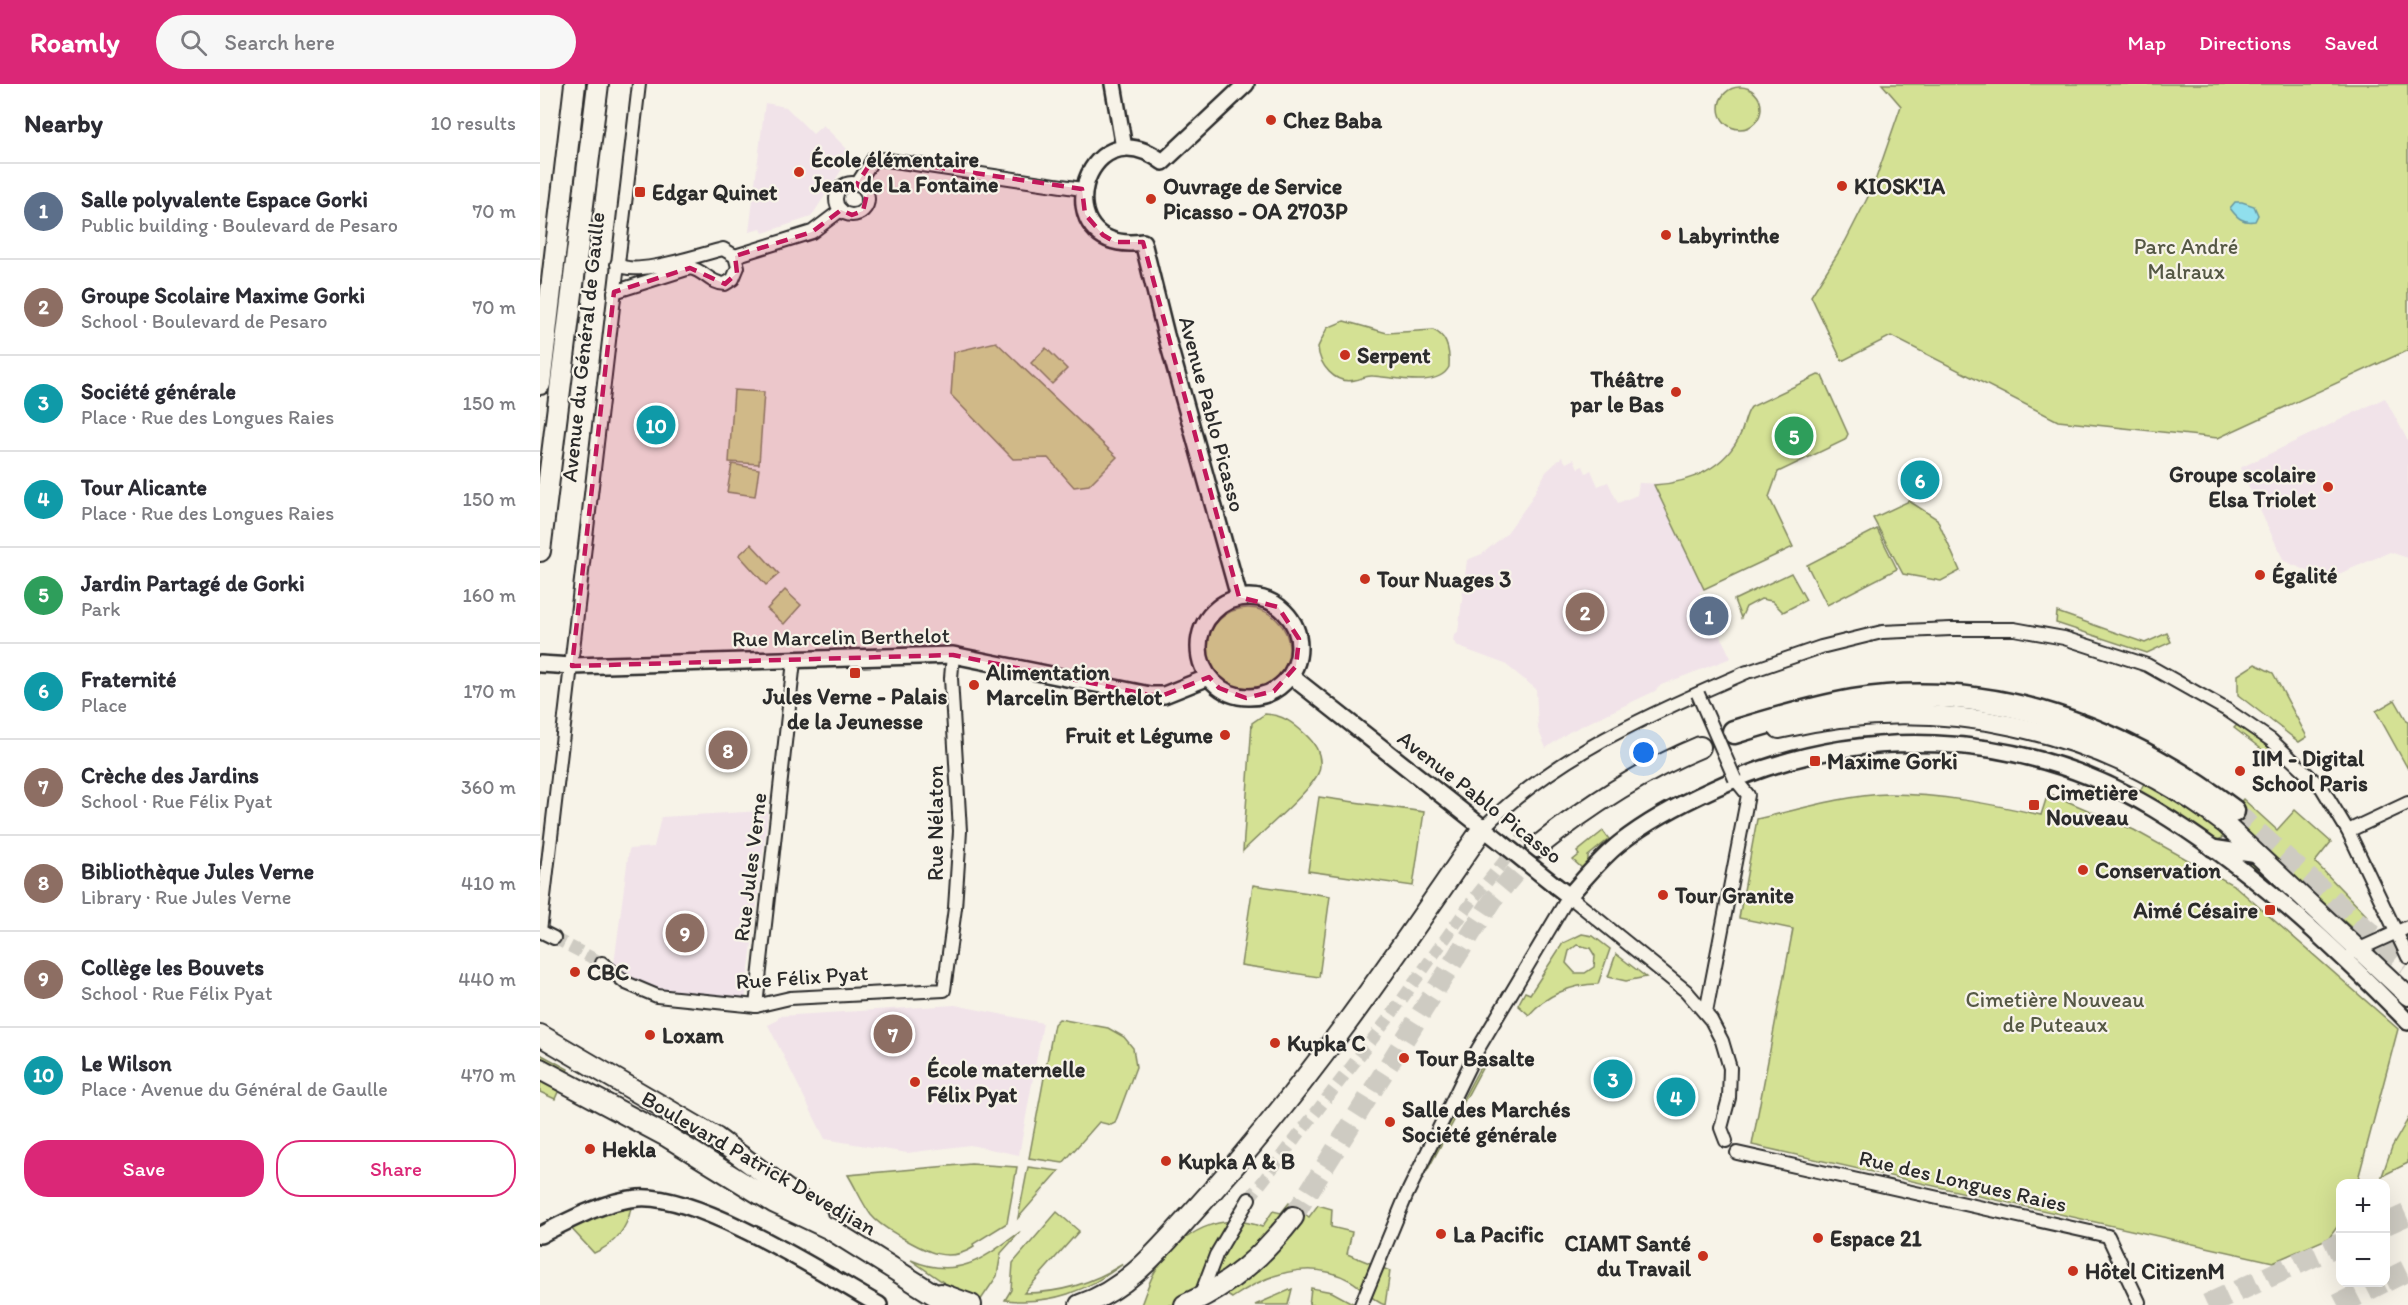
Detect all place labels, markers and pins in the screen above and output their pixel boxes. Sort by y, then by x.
place label: Chez Baba [1283,107,1383,134]
marker: Chez Baba [1264,113,1278,127]
place label: École élémentaire Jean de La Fontaine [810,146,999,198]
marker: École élémentaire Jean de La Fontaine [792,165,806,179]
place label: Ouvrage de Service Picasso - OA 2703P [1163,173,1348,225]
place label: KIOSK'IA [1854,173,1946,200]
place label: Edgar Quinet [652,179,778,206]
marker: KIOSK'IA [1835,179,1849,193]
marker: Edgar Quinet [633,185,647,199]
marker: Ouvrage de Service Picasso - OA 2703P [1144,192,1158,206]
place label: Labyrinthe [1678,222,1780,249]
marker: Labyrinthe [1659,228,1673,242]
place label: Serpent [1357,342,1431,369]
marker: Serpent [1338,348,1352,362]
place label: Théâtre par le Bas [1570,366,1664,418]
marker: Théâtre par le Bas [1669,385,1683,399]
pin: 10 [636,402,676,448]
pin: 5 [1774,414,1814,458]
pin: 6 [1900,458,1940,502]
place label: Groupe scolaire Elsa Triolet [2169,461,2317,513]
marker: Groupe scolaire Elsa Triolet [2321,480,2335,494]
place label: Égalité [2272,562,2338,589]
place label: Tour Nuages 3 [1376,566,1511,593]
marker: Égalité [2253,568,2267,582]
marker: Tour Nuages 3 [1358,572,1372,586]
pin: 2 [1566,590,1604,634]
pin: 1 [1690,594,1728,638]
place label: Alimentation Marcelin Berthelot [985,659,1163,711]
marker: Jules Verne - Palais de la Jeunesse [848,666,862,680]
marker: Alimentation Marcelin Berthelot [967,678,981,692]
place label: Jules Verne - Palais de la Jeunesse [762,683,947,735]
place label: Fruit et Légume [1065,722,1213,749]
pin: 8 [708,728,747,772]
marker: Fruit et Légume [1218,728,1232,742]
place label: IIM - Digital School Paris [2252,745,2368,797]
place label: Maxime Gorki [1827,748,1958,775]
marker: Maxime Gorki [1808,754,1822,768]
marker: IIM - Digital School Paris [2233,764,2247,778]
place label: Cimetière Nouveau [2046,779,2138,831]
marker: Cimetière Nouveau [2027,798,2041,812]
place label: Conservation [2095,857,2221,884]
marker: Conservation [2076,863,2090,877]
place label: Tour Granite [1674,882,1794,909]
marker: Tour Granite [1656,888,1670,902]
place label: Aimé Césaire [2132,897,2258,924]
marker: Aimé Césaire [2263,903,2277,917]
pin: 9 [666,910,704,956]
place label: CBC [587,959,629,986]
marker: CBC [568,965,582,979]
pin: 7 [874,1012,912,1056]
place label: Loxam [662,1022,724,1049]
marker: Loxam [643,1028,657,1042]
place label: Kupka C [1287,1030,1366,1057]
marker: Kupka C [1268,1036,1282,1050]
place label: Tour Basalte [1415,1045,1535,1072]
marker: Tour Basalte [1397,1051,1411,1065]
place label: École maternelle Félix Pyat [927,1056,1086,1108]
pin: 3 [1594,1056,1632,1102]
pin: 4 [1656,1074,1696,1120]
marker: École maternelle Félix Pyat [908,1075,922,1089]
place label: Salle des Marchés Société générale [1402,1096,1571,1148]
marker: Salle des Marchés Société générale [1383,1115,1397,1129]
place label: Hekla [602,1136,656,1163]
marker: Hekla [583,1142,597,1156]
place label: Kupka A & B [1178,1148,1295,1175]
marker: Kupka A & B [1159,1154,1173,1168]
place label: La Pacific [1453,1221,1544,1248]
place label: Espace 21 [1830,1225,1923,1252]
marker: La Pacific [1434,1227,1448,1241]
place label: CIAMT Santé du Travail [1565,1230,1692,1282]
marker: Espace 21 [1811,1231,1825,1245]
marker: CIAMT Santé du Travail [1696,1249,1710,1263]
place label: Hôtel CitizenM [2085,1258,2225,1285]
marker: Hôtel CitizenM [2066,1264,2080,1278]

